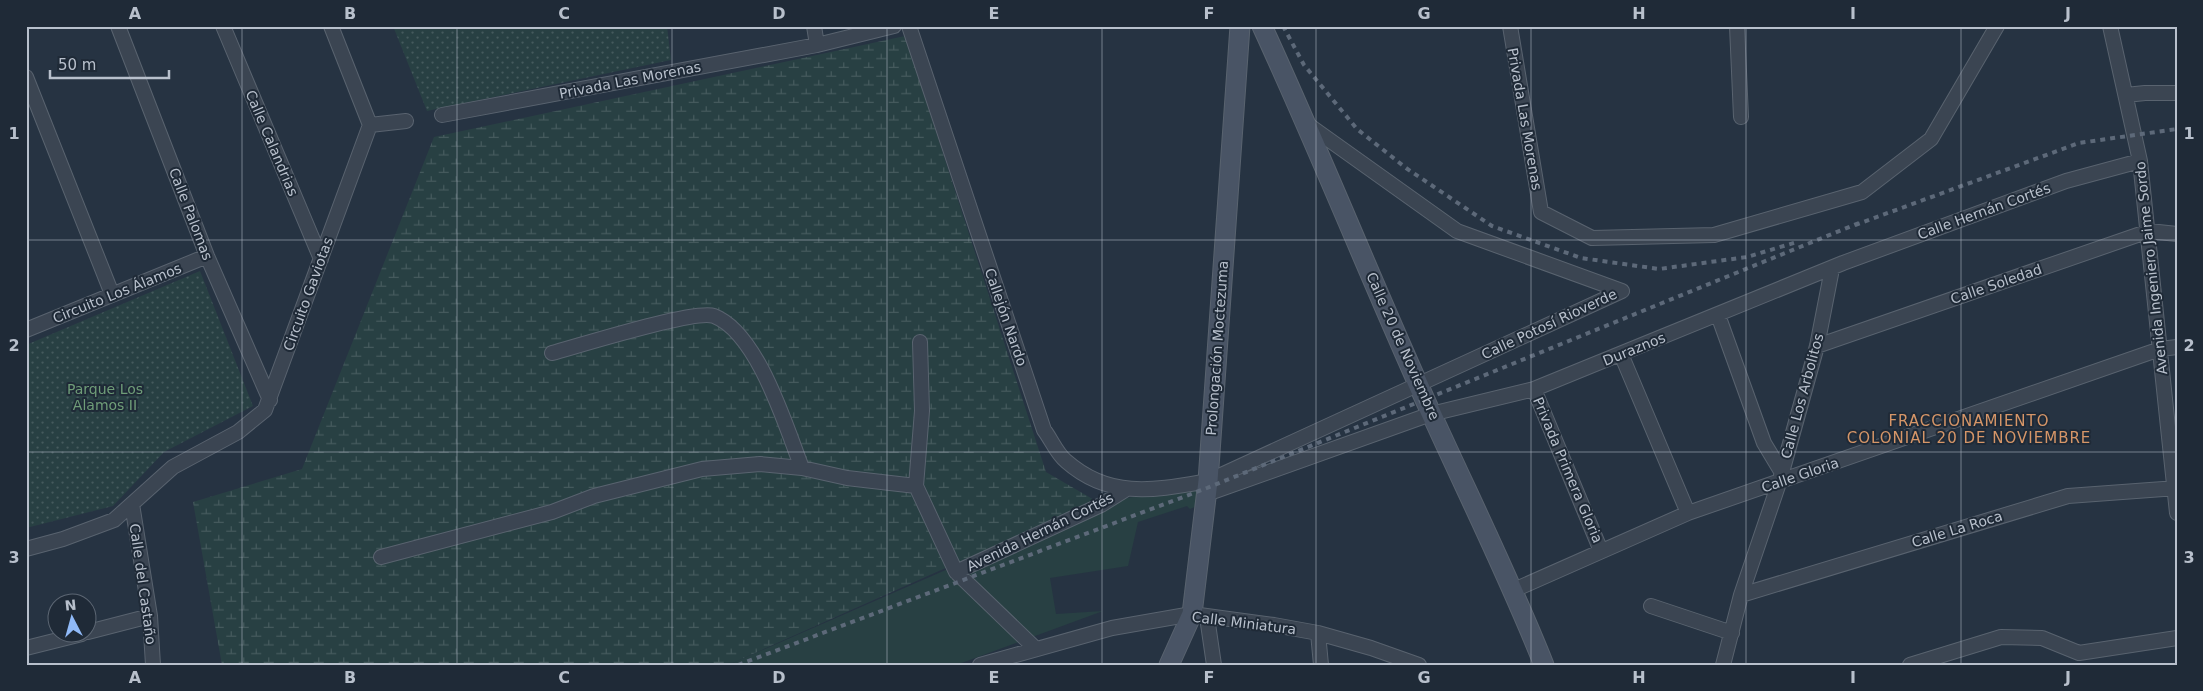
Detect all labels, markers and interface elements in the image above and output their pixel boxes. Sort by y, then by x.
text: A [129,4,142,23]
text: B [344,4,356,23]
text: C [558,4,570,23]
text: D [772,4,786,23]
text: E [989,4,999,23]
text: F [1204,4,1214,23]
text: G [1417,4,1431,23]
text: H [1632,4,1646,23]
text: I [1850,4,1856,23]
text: J [2064,4,2071,23]
street label: Privada Las Morenas [1505,47,1545,191]
scale bar [50,48,169,80]
text: 50 m [58,56,96,74]
street label: Privada Las Morenas [558,58,702,102]
street label: Calle Calandrias [242,88,302,198]
text: 1 [8,124,20,143]
text: 1 [2183,124,2195,143]
street label: Avenida Ingeniero Jaime Sordo [2132,161,2170,375]
street label: Calle Palomas [166,166,216,262]
street label: Calle Hernán Cortés [1915,180,2053,242]
street label: Circuito Gaviotas [280,235,336,353]
street label: Circuito Los Álamos [50,260,184,326]
street label: Prolongación Moctezuma [1203,260,1231,436]
street label: Calle Soledad [1948,261,2044,307]
street label: Callejón Nardo [982,266,1030,368]
street label: Calle 20 de Noviembre [1363,270,1443,422]
street label: Calle Potosí Rioverde [1479,286,1619,362]
street label: Duraznos [1600,329,1668,369]
street label: Calle Los Arbolitos [1778,332,1826,460]
text: 2 [8,336,20,355]
text: 2 [2183,336,2195,355]
park label: Parque Los Alamos II [67,381,143,413]
street label: Privada Primera Gloria [1530,395,1606,545]
district label: FRACCIONAMIENTO COLONIAL 20 DE NOVIEMBRE [1847,412,2091,447]
street label: Calle Gloria [1759,454,1841,496]
street label: Avenida Hernán Cortés [964,489,1116,575]
street label: Calle La Roca [1910,508,2004,550]
street label: Calle del Castaño [127,522,159,646]
text: 3 [8,548,20,567]
text: 3 [2183,548,2195,567]
north arrow [48,594,98,644]
text: N [64,597,77,614]
street label: Calle Miniatura [1191,609,1297,637]
text: A [129,668,142,687]
text: B [344,668,356,687]
text: C [558,668,570,687]
text: D [772,668,786,687]
text: E [989,668,999,687]
text: F [1204,668,1214,687]
text: G [1417,668,1431,687]
text: H [1632,668,1646,687]
text: I [1850,668,1856,687]
text: J [2064,668,2071,687]

